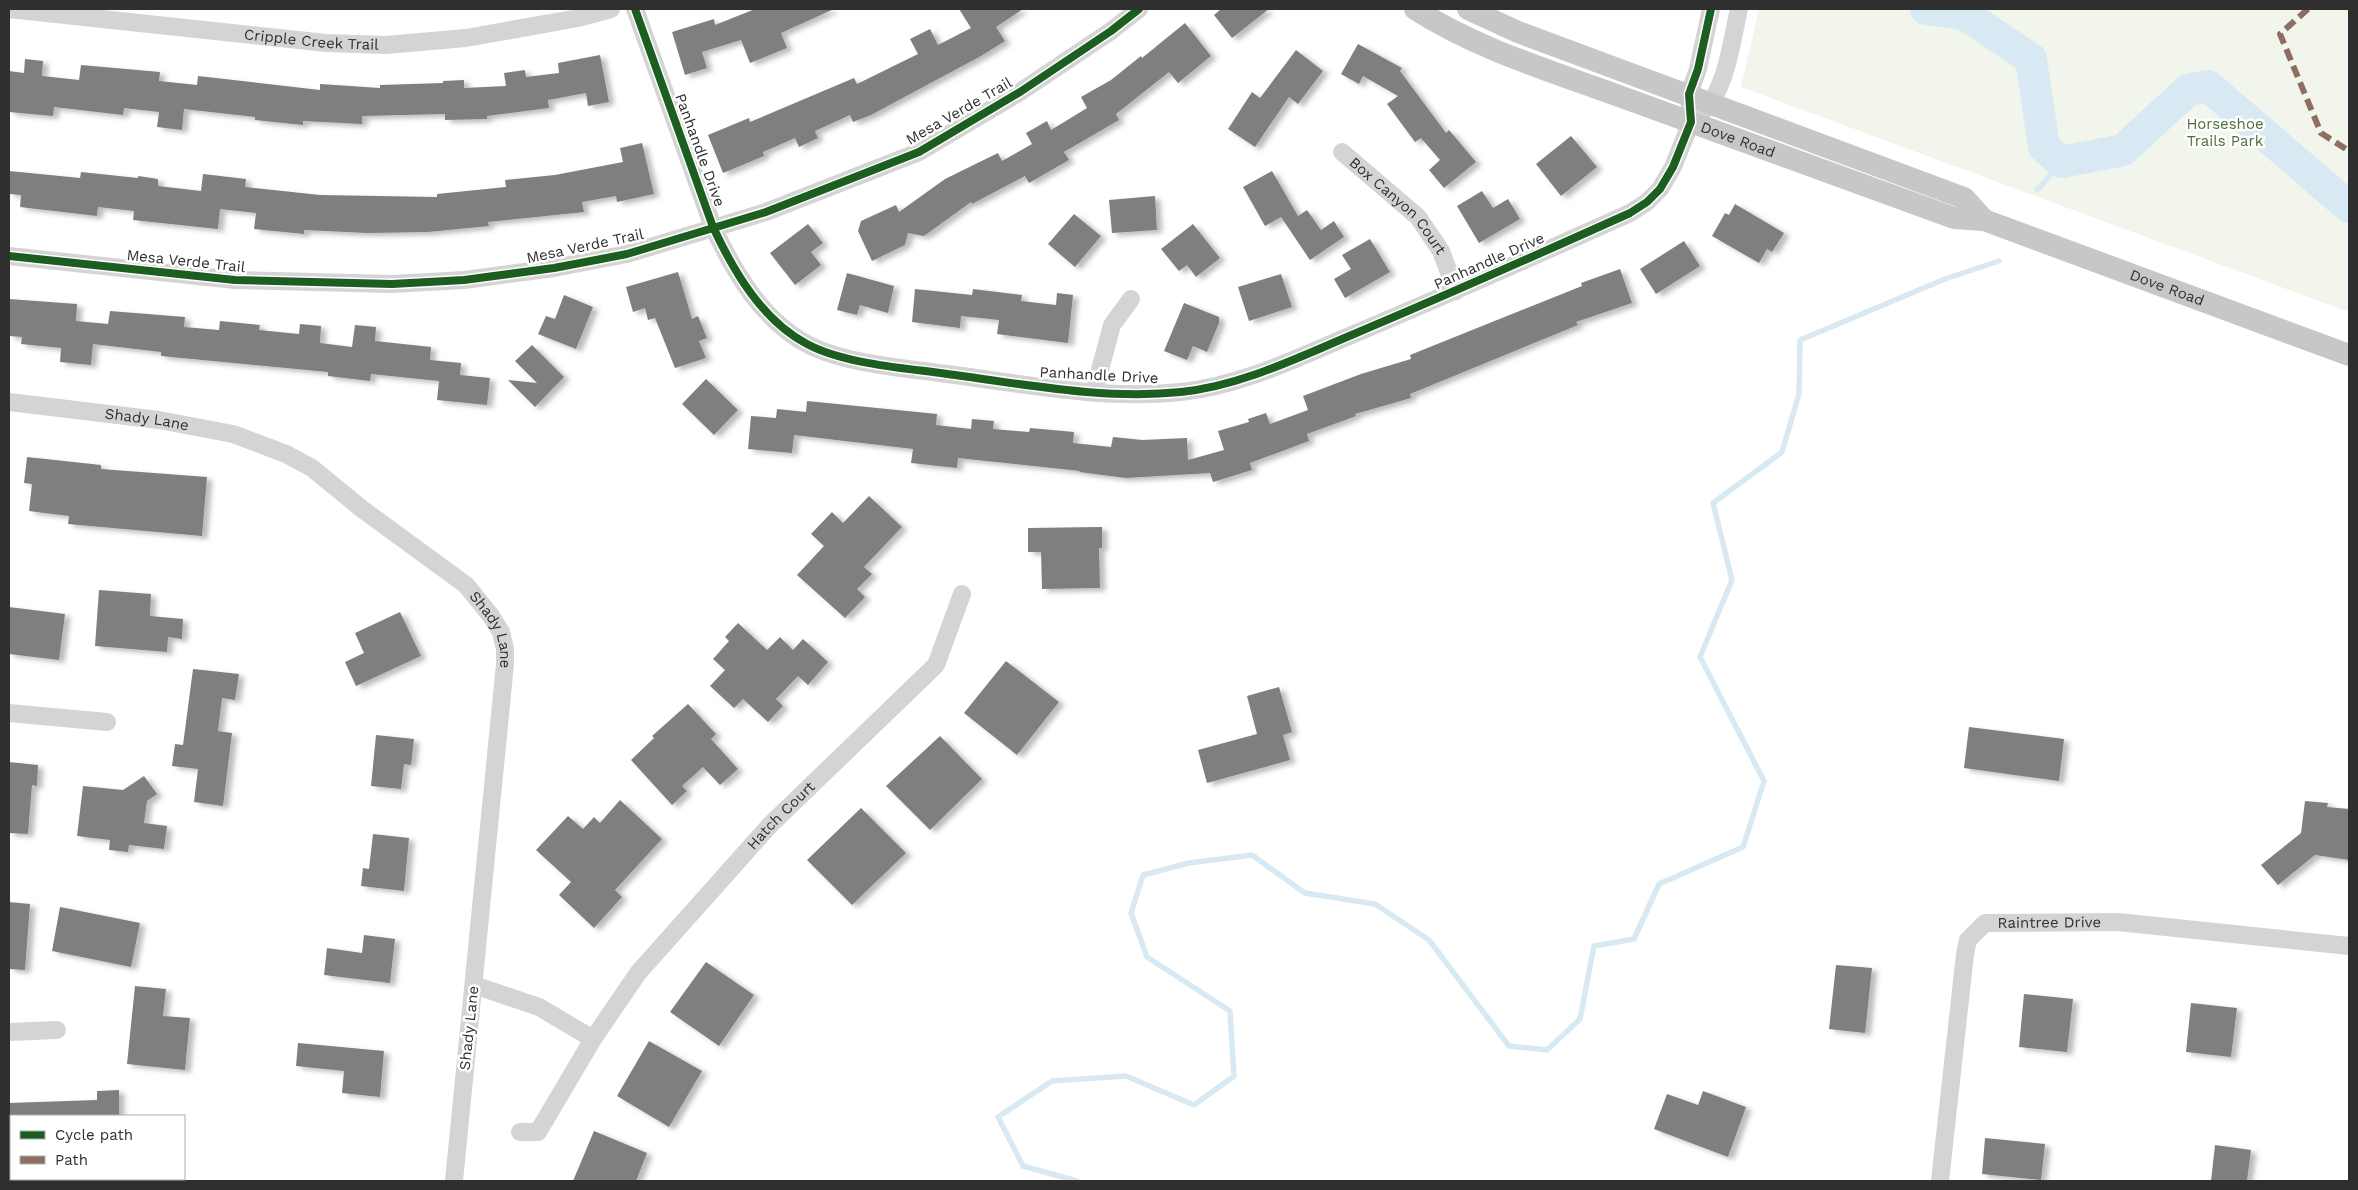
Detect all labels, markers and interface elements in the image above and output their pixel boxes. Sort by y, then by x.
street label: Cripple Creek Trail [243,25,379,54]
street label: Mesa Verde Trail [903,73,1016,149]
street label: Panhandle Drive [671,91,729,209]
park label: Horseshoe Trails Park [2186,115,2264,150]
street label: Dove Road [1698,118,1778,162]
street label: Box Canyon Court [1346,153,1450,259]
street label: Mesa Verde Trail [525,225,646,267]
street label: Panhandle Drive [1431,229,1547,293]
street label: Mesa Verde Trail [126,246,247,276]
street label: Dove Road [2127,266,2207,310]
street label: Panhandle Drive [1039,363,1159,387]
street label: Shady Lane [104,405,190,434]
street label: Shady Lane [466,588,514,668]
street label: Hatch Court [743,777,819,853]
street label: Raintree Drive [1997,913,2101,932]
street label: Shady Lane [456,985,482,1071]
legend [10,1115,185,1180]
text: Cycle path [55,1126,133,1144]
text: Path [55,1151,88,1169]

